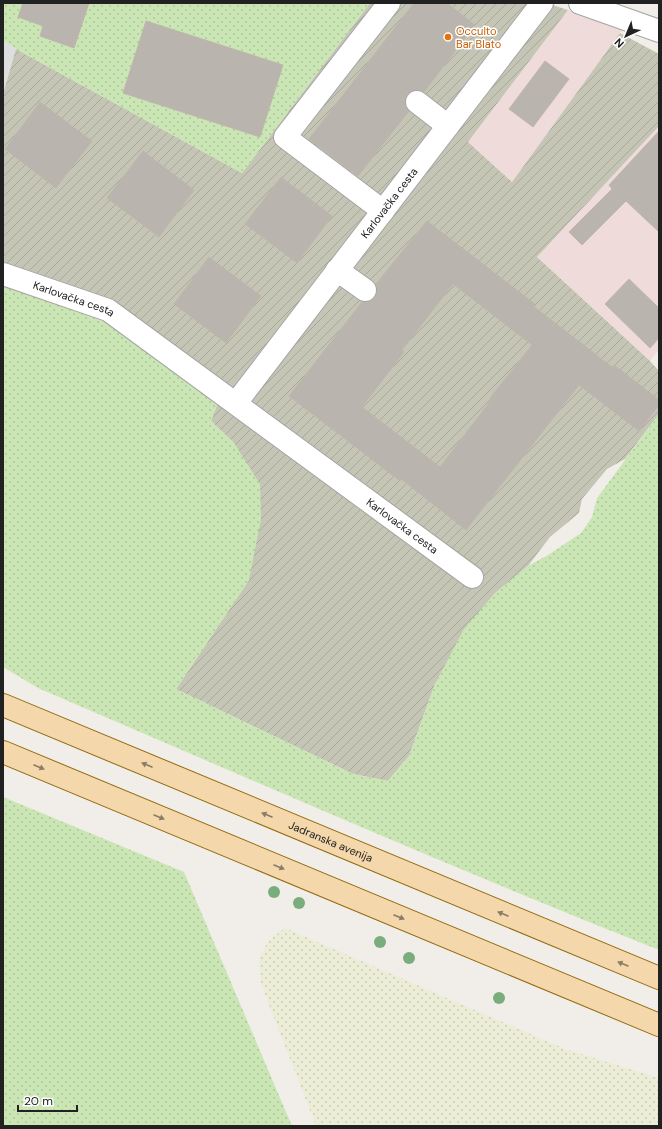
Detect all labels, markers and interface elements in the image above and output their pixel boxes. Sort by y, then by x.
north arrow [606,16,646,56]
place label: Occulto Bar Blato [456,24,501,51]
marker: Occulto Bar Blato [443,32,453,42]
text: N [611,35,627,51]
street label: Karlovačka cesta [358,165,421,241]
street label: Karlovačka cesta [31,278,118,320]
street label: Karlovačka cesta [364,495,441,557]
one-way arrow [141,762,152,768]
one-way arrow [33,764,45,771]
one-way arrow [260,812,272,818]
one-way arrow [153,814,165,821]
street label: Jadranska avenija [287,818,375,865]
one-way arrow [273,864,285,871]
one-way arrow [496,910,508,916]
one-way arrow [393,915,405,921]
one-way arrow [616,960,628,966]
scale bar [18,1087,77,1113]
text: 20 m [24,1093,53,1109]

